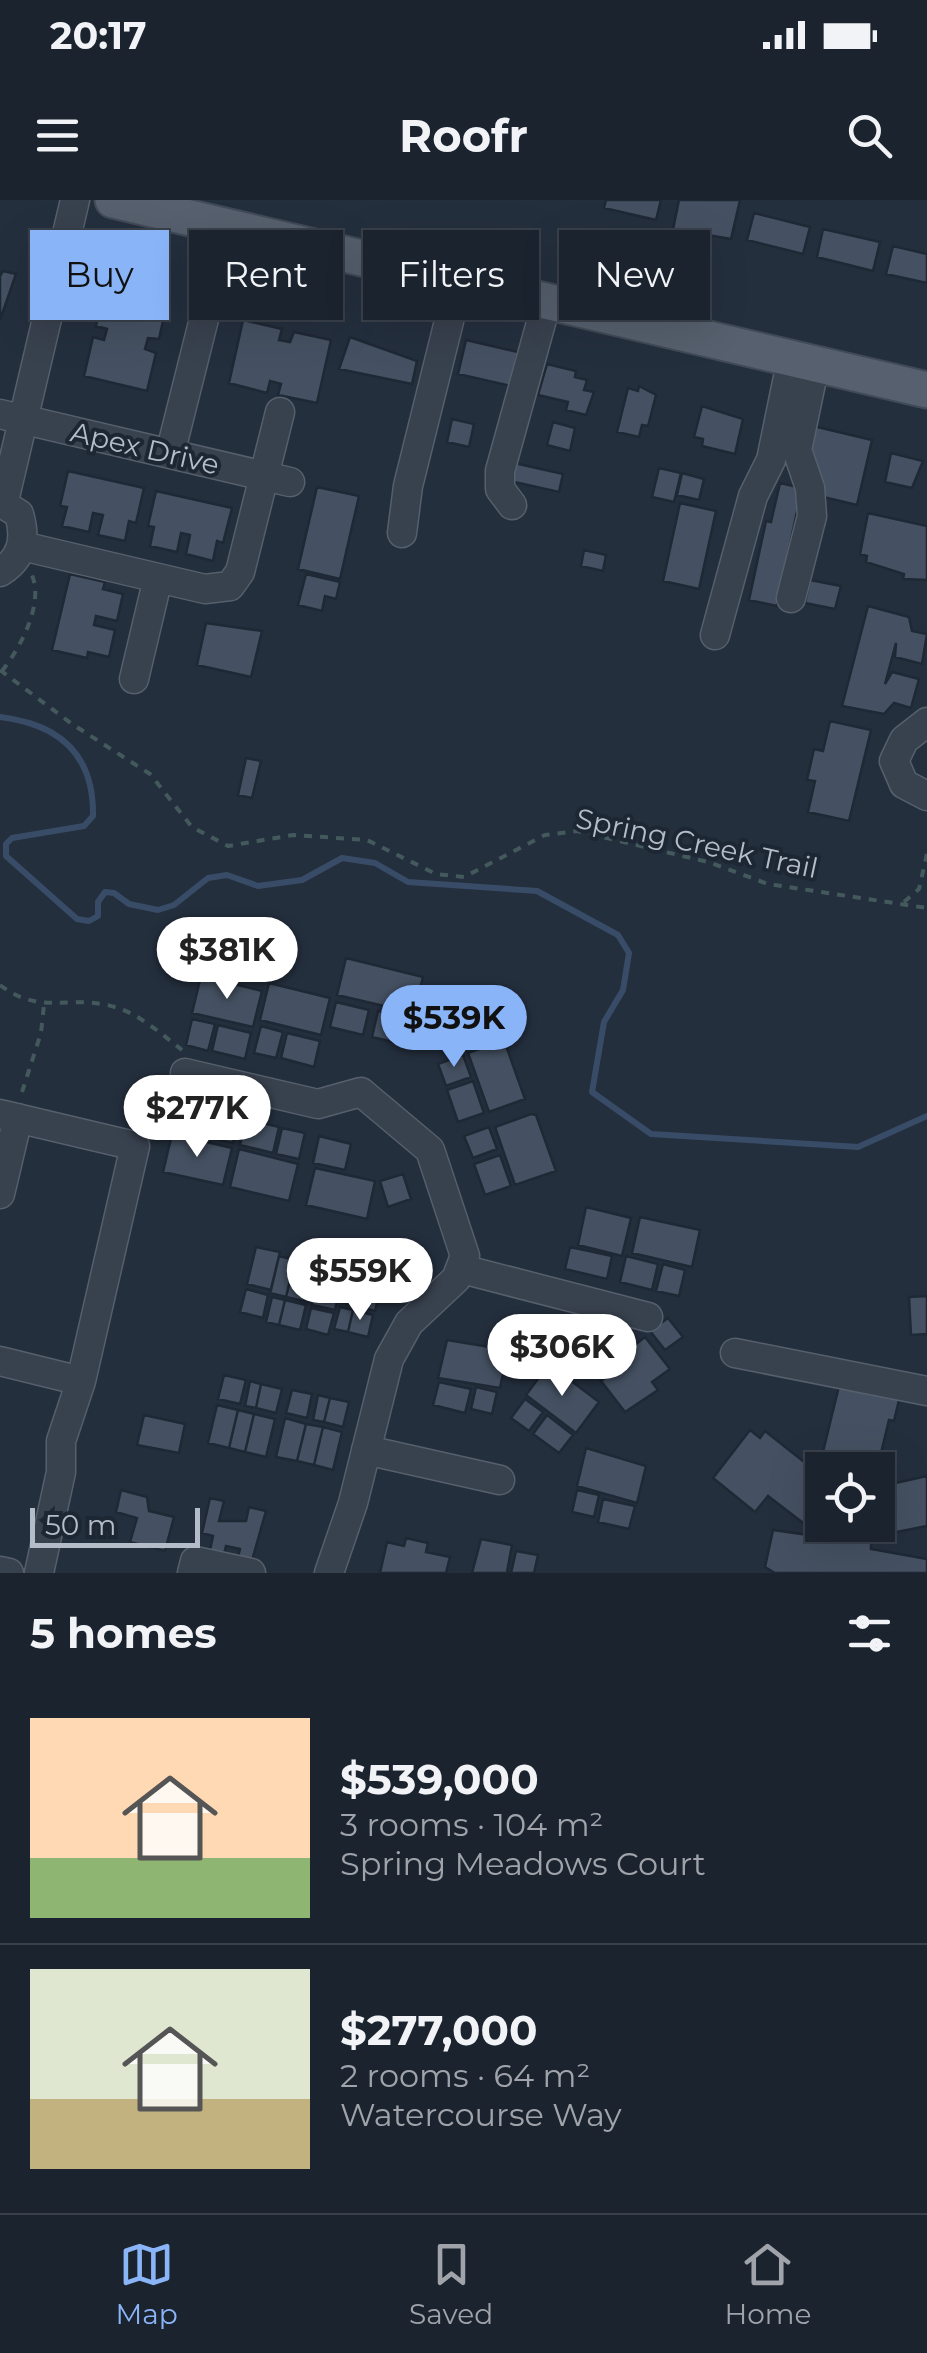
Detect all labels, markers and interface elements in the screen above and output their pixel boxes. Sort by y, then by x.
text: 20:17 [50,12,147,59]
icon: menu [30,108,85,163]
text: Roofr [399,108,528,163]
icon: search [842,108,897,163]
chip: Buy [30,230,169,320]
chip: Rent [189,230,343,320]
chip: Filters [363,230,539,320]
chip: New [559,230,710,320]
street label: Apex Drive [68,414,222,482]
street label: Spring Creek Trail [573,801,821,885]
pin: $381K [157,917,297,1002]
text: $381K [179,930,275,969]
pin: $539K [384,985,524,1070]
text: $539K [403,998,505,1037]
pin: $277K [127,1075,267,1160]
text: $277K [146,1088,248,1127]
pin: $559K [290,1238,430,1323]
text: $559K [309,1251,411,1290]
pin: $306K [492,1314,632,1399]
text: $306K [509,1327,615,1366]
map controls [805,1452,895,1542]
button: locate [805,1452,895,1542]
scale bar [30,1503,200,1548]
text: 50 m [45,1508,116,1542]
icon: filters [842,1606,897,1661]
text: 5 homes [30,1607,217,1659]
text: $539,000 [340,1753,539,1805]
icon: home [110,1758,230,1878]
text: 3 rooms · 104 m² [340,1805,603,1844]
text: Spring Meadows Court [340,1844,706,1883]
text: $277,000 [340,2004,538,2056]
icon: home [110,2009,230,2129]
text: 2 rooms · 64 m² [340,2056,590,2095]
text: Watercourse Way [340,2095,622,2134]
tab: Map [116,2237,178,2331]
tab: Saved [409,2237,493,2331]
tab: Home [724,2237,811,2331]

